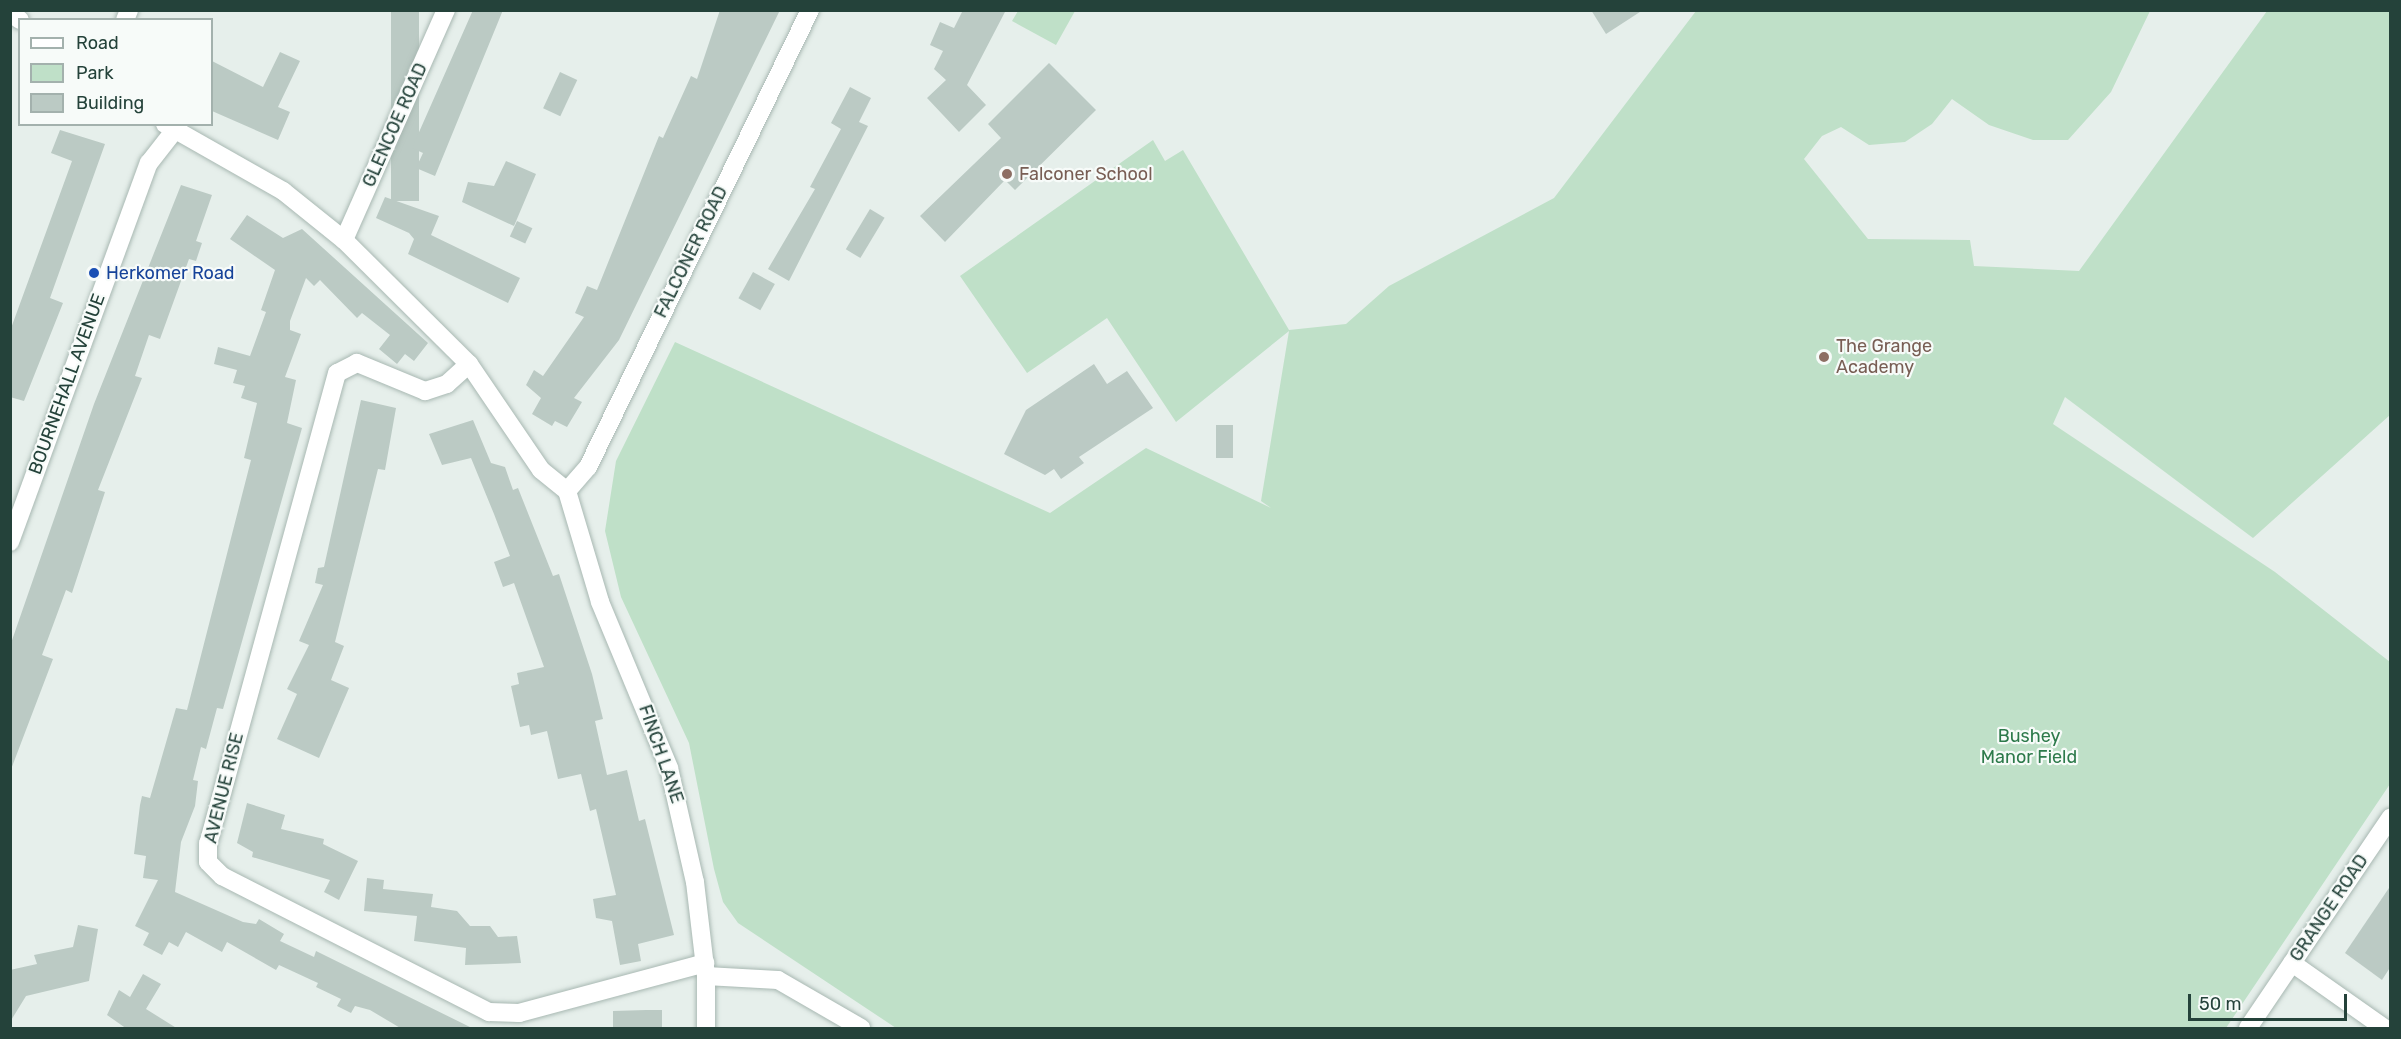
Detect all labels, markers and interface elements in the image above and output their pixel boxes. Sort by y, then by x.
legend [18,18,213,126]
text: Road [76,32,119,54]
street label: GLENCOE ROAD [358,60,432,190]
text: Park [76,62,113,84]
text: Building [76,92,144,114]
place label: Falconer School [1019,163,1153,185]
marker: Falconer School [1000,167,1014,181]
street label: FALCONER ROAD [650,183,732,321]
place label: Herkomer Road [106,262,235,284]
marker: Herkomer Road [87,266,101,280]
street label: BOURNEHALL AVENUE [24,290,110,478]
place label: The Grange Academy [1836,336,1932,378]
marker: The Grange Academy [1817,350,1831,364]
street label: FINCH LANE [634,702,688,806]
park label: Bushey Manor Field [1981,726,2077,768]
street label: AVENUE RISE [200,731,248,845]
street label: GRANGE ROAD [2285,850,2373,966]
scale bar [2191,982,2350,1020]
text: 50 m [2199,993,2242,1015]

